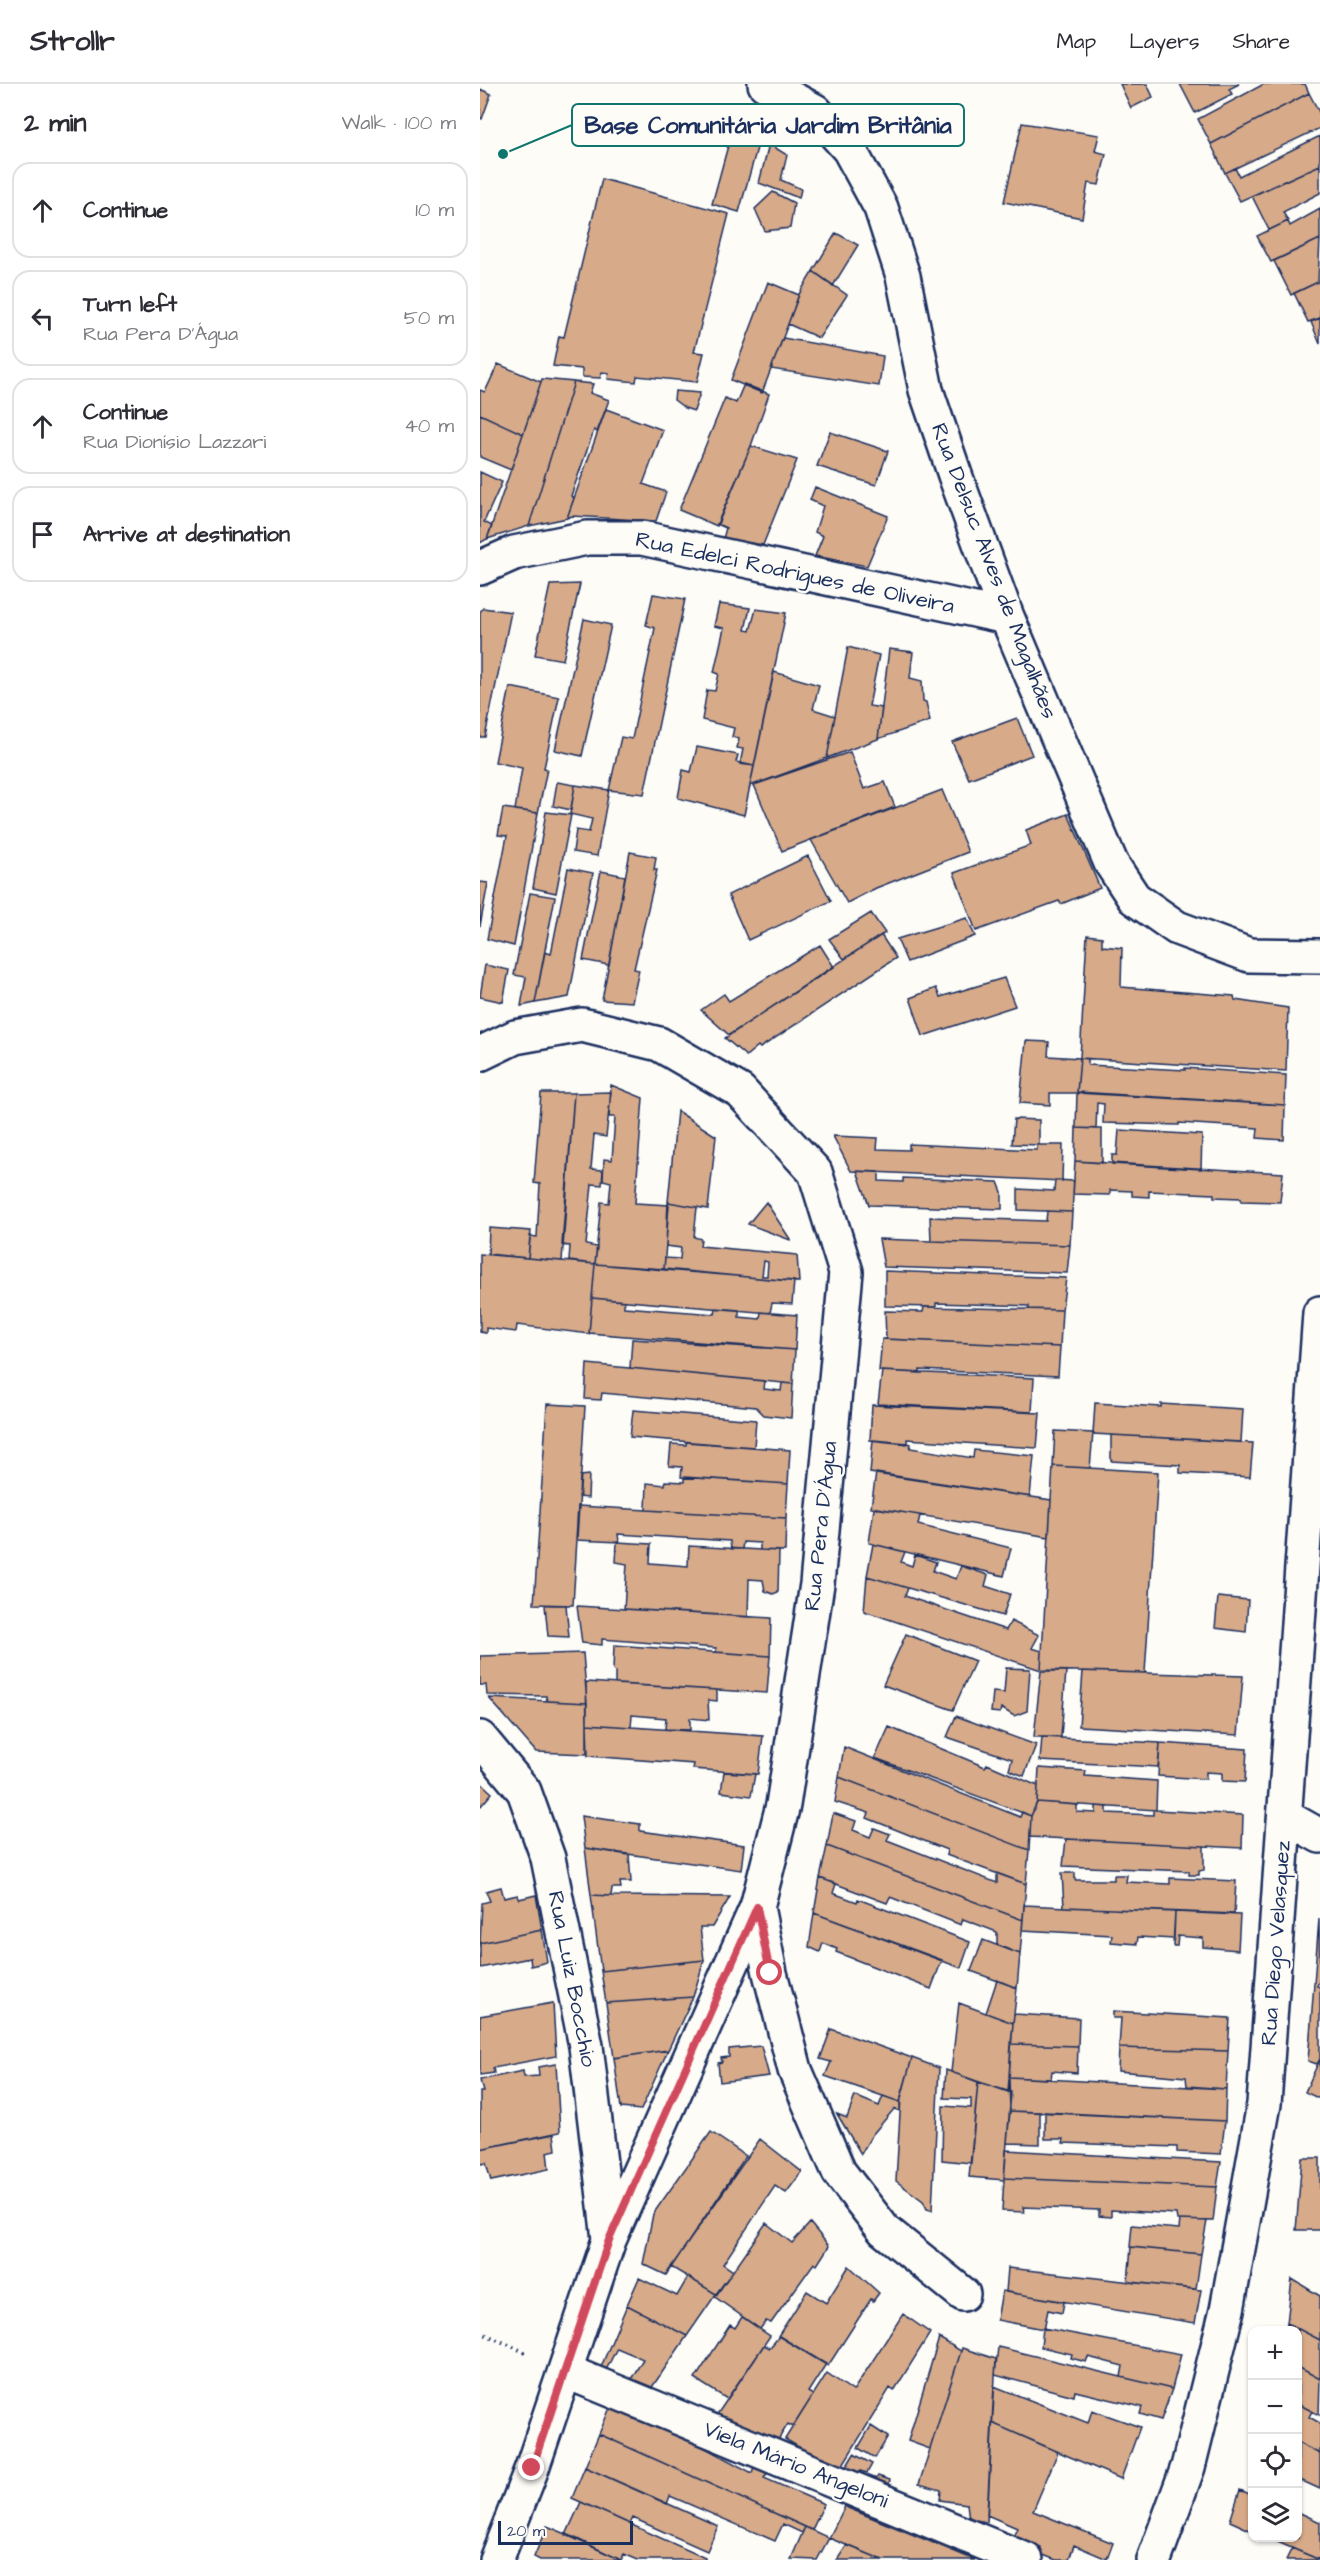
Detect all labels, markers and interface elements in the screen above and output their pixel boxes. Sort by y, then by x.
text: Strollr [30,22,115,61]
text: Map [1056,27,1096,56]
text: Layers [1129,27,1199,56]
text: Share [1232,27,1290,56]
callout: Base Comunitária Jardim Britânia [572,104,964,146]
text: 2 min [24,105,86,141]
text: Walk · 100 m [341,109,456,137]
text: Base Comunitária Jardim Britânia [584,109,953,143]
icon: ahead [26,194,59,227]
text: Continue [83,195,168,226]
text: 10 m [415,196,454,224]
text: Turn left [83,289,177,320]
icon: left [26,302,59,335]
text: 50 m [404,304,454,332]
text: Rua Pera D'Água [83,320,238,348]
text: Continue [83,397,168,428]
icon: ahead [26,410,59,443]
text: 40 m [404,412,454,440]
street label: Rua Delsuc Alves de Magalhães [922,419,1065,724]
text: Rua Dionísio Lazzari [83,428,266,456]
icon: arrive [26,518,59,551]
text: Arrive at destination [83,519,290,550]
street label: Rua Edelci Rodrigues de Oliveira [633,524,957,623]
street label: Rua Pera D'Água [797,1440,846,1613]
street label: Rua Diego Velasquez [1253,1839,1300,2047]
street label: Rua Luiz Bocchio [540,1888,604,2070]
route start [756,1959,782,1985]
map controls [1248,2326,1302,2542]
button: + [1248,2326,1302,2380]
button: − [1248,2380,1302,2434]
street label: Viela Mário Angeloni [698,2414,893,2517]
button: locate [1248,2434,1302,2488]
route end [518,2454,544,2480]
button: layers [1248,2488,1302,2542]
scale bar [498,2518,633,2546]
text: 20 m [507,2520,545,2542]

